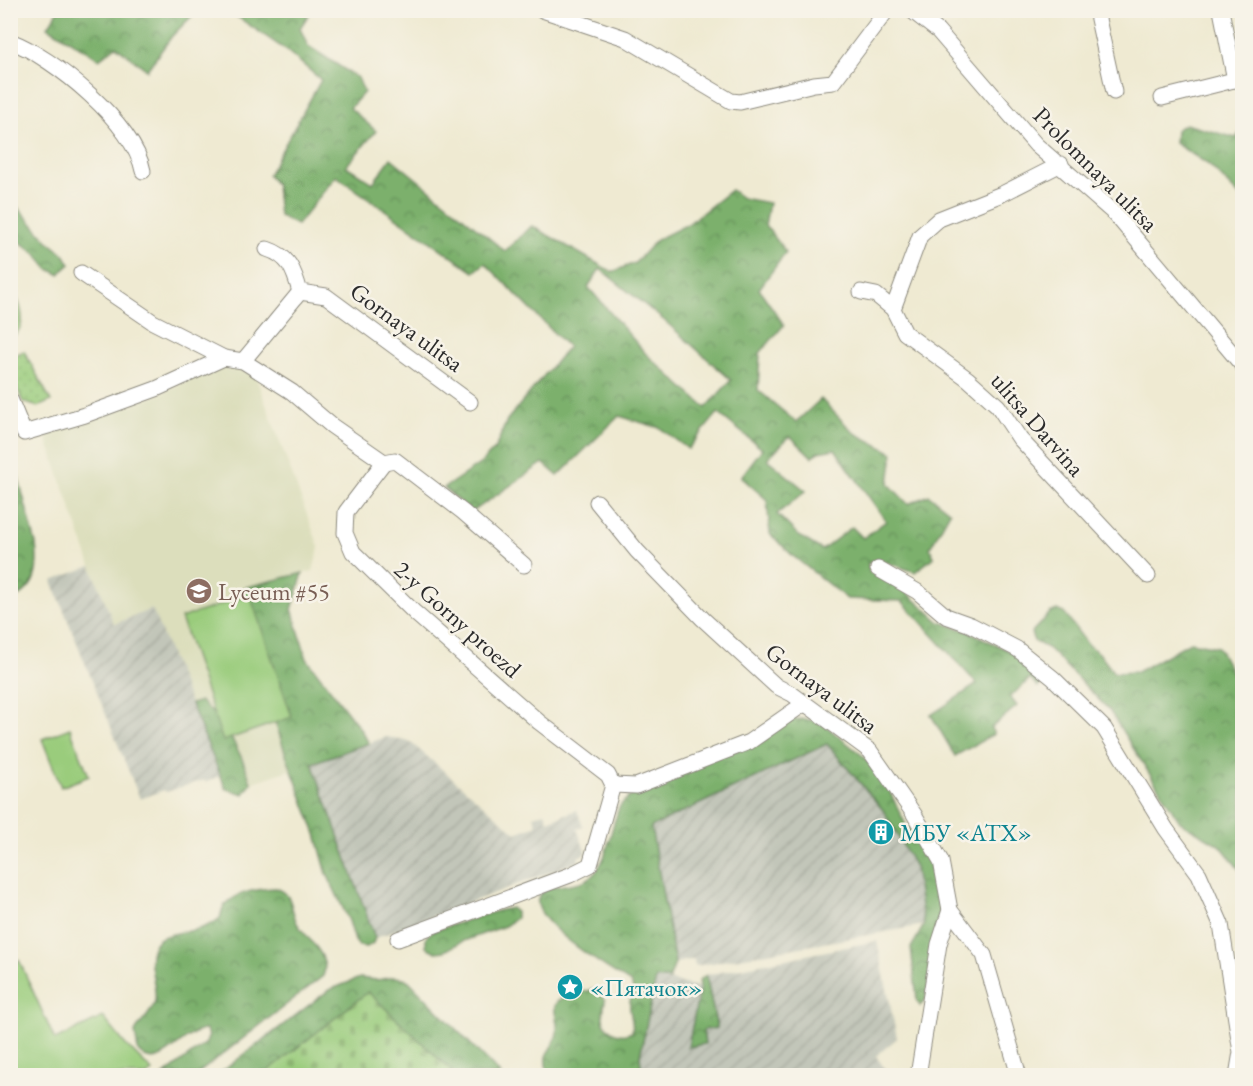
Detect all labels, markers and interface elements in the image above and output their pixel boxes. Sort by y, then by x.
street label: Prolomnaya ulitsa [1027,100,1166,239]
street label: Gornaya ulitsa [344,275,470,379]
street label: ulitsa Darvina [984,365,1092,483]
street label: 2-y Gorny proezd [388,554,529,685]
school or university icon: Lyceum #55 [184,576,214,606]
place label: Lyceum #55 [218,576,330,607]
street label: Gornaya ulitsa [760,636,885,741]
building icon: МБУ «АТХ» [866,817,896,847]
place label: МБУ «АТХ» [900,817,1032,848]
place icon: «Пятачок» [555,972,585,1002]
place label: «Пятачок» [590,972,702,1003]

